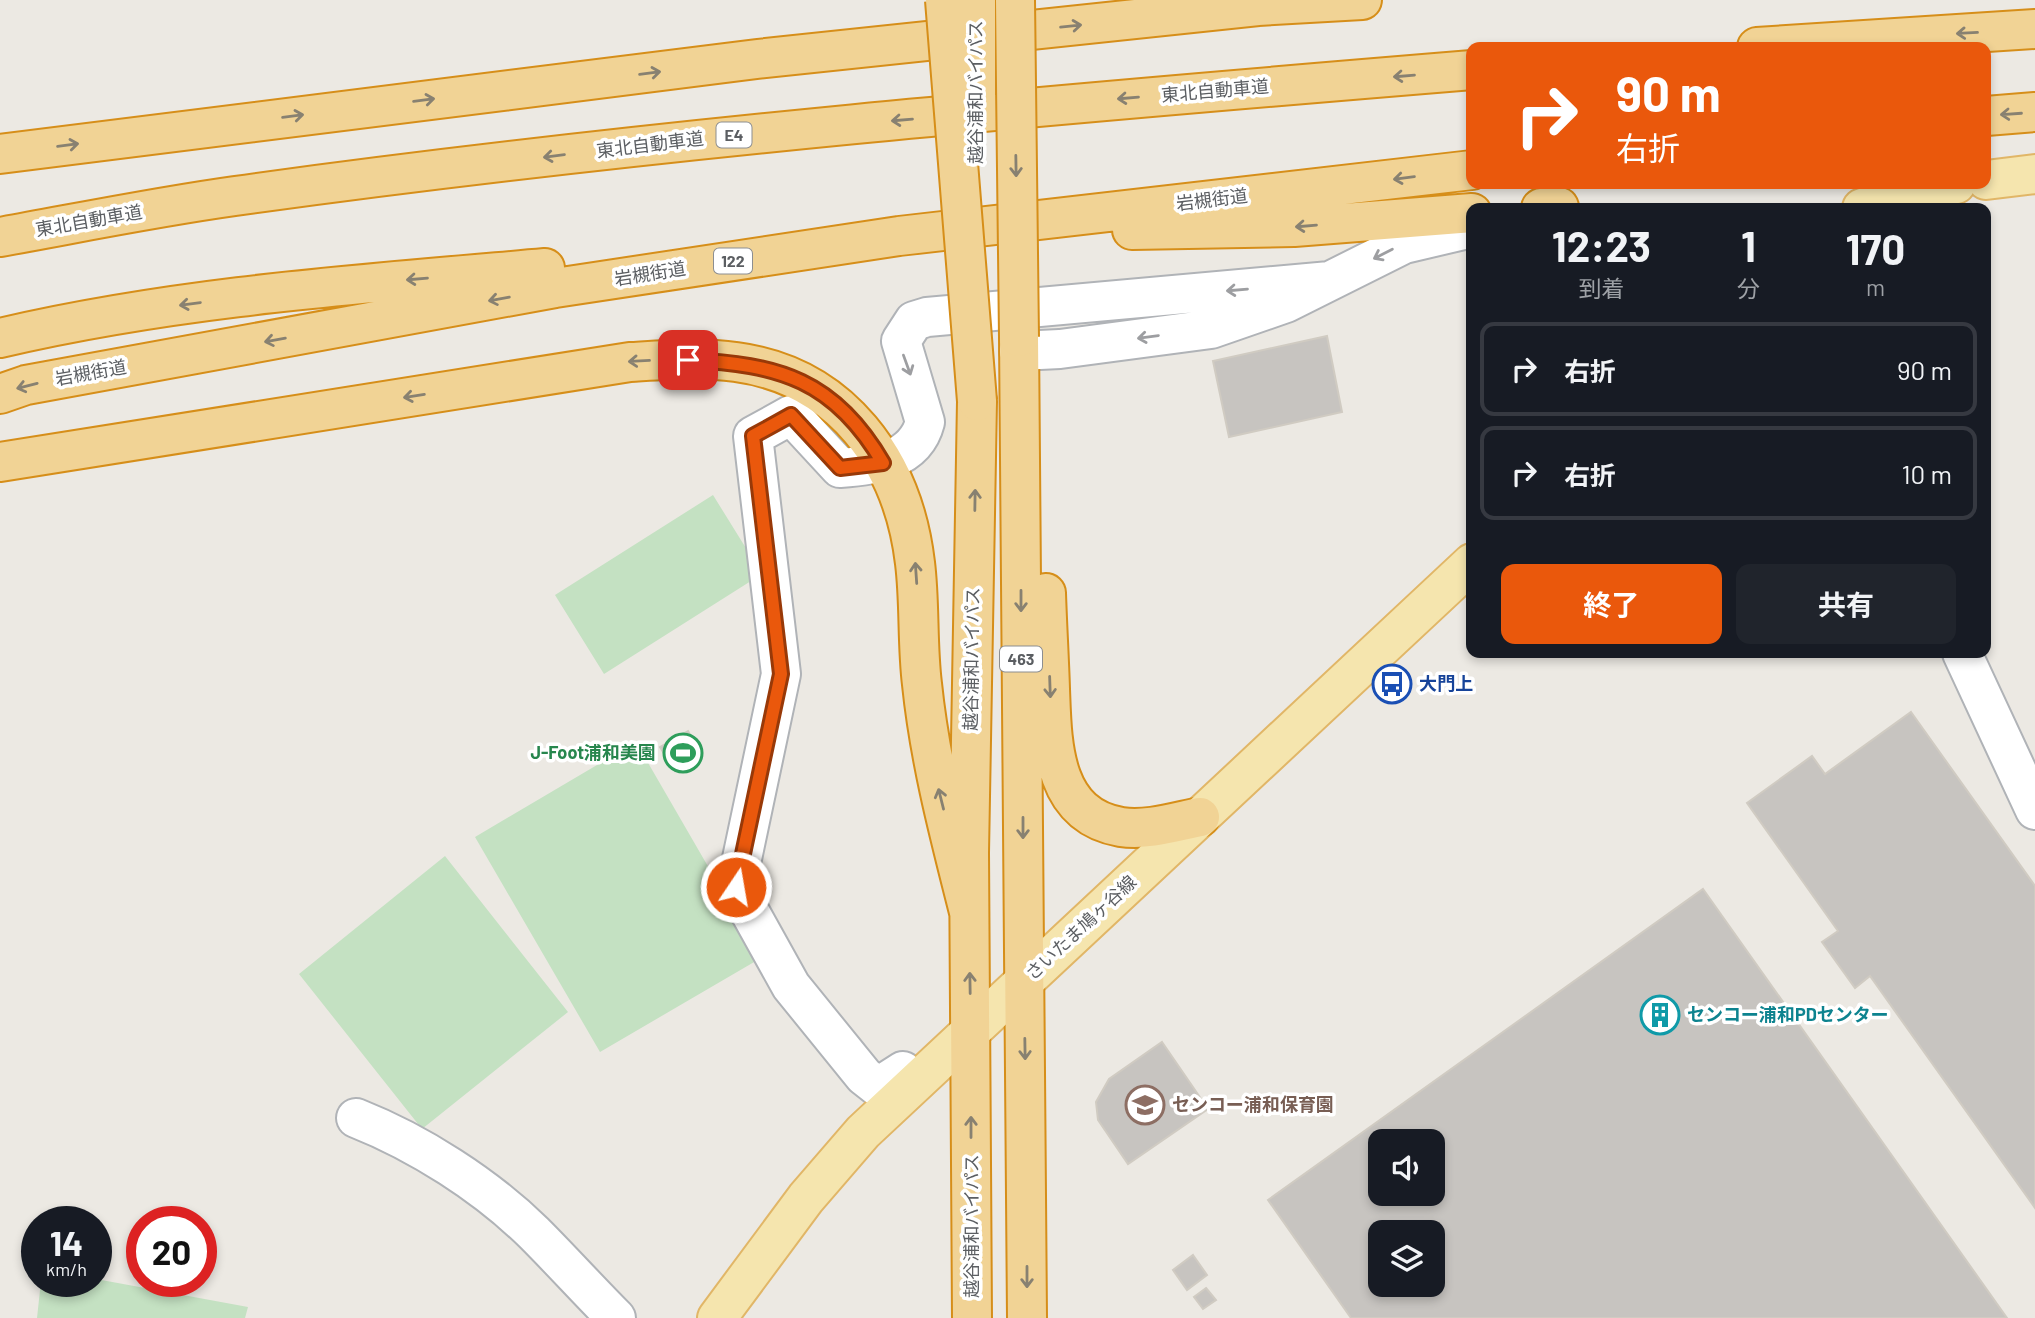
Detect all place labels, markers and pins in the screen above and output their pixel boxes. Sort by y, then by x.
pin [658,330,718,390]
bus stop icon: 大門上 [1371,663,1413,705]
place label: 大門上 [1419,672,1473,694]
sports icon: J-Foot浦和美園 [662,732,704,774]
place label: J-Foot浦和美園 [530,741,656,763]
building icon: センコー浦和PDセンター [1639,994,1681,1036]
place label: センコー浦和PDセンター [1687,1003,1889,1025]
school or university icon: センコー浦和保育園 [1124,1084,1166,1126]
place label: センコー浦和保育園 [1172,1093,1334,1115]

